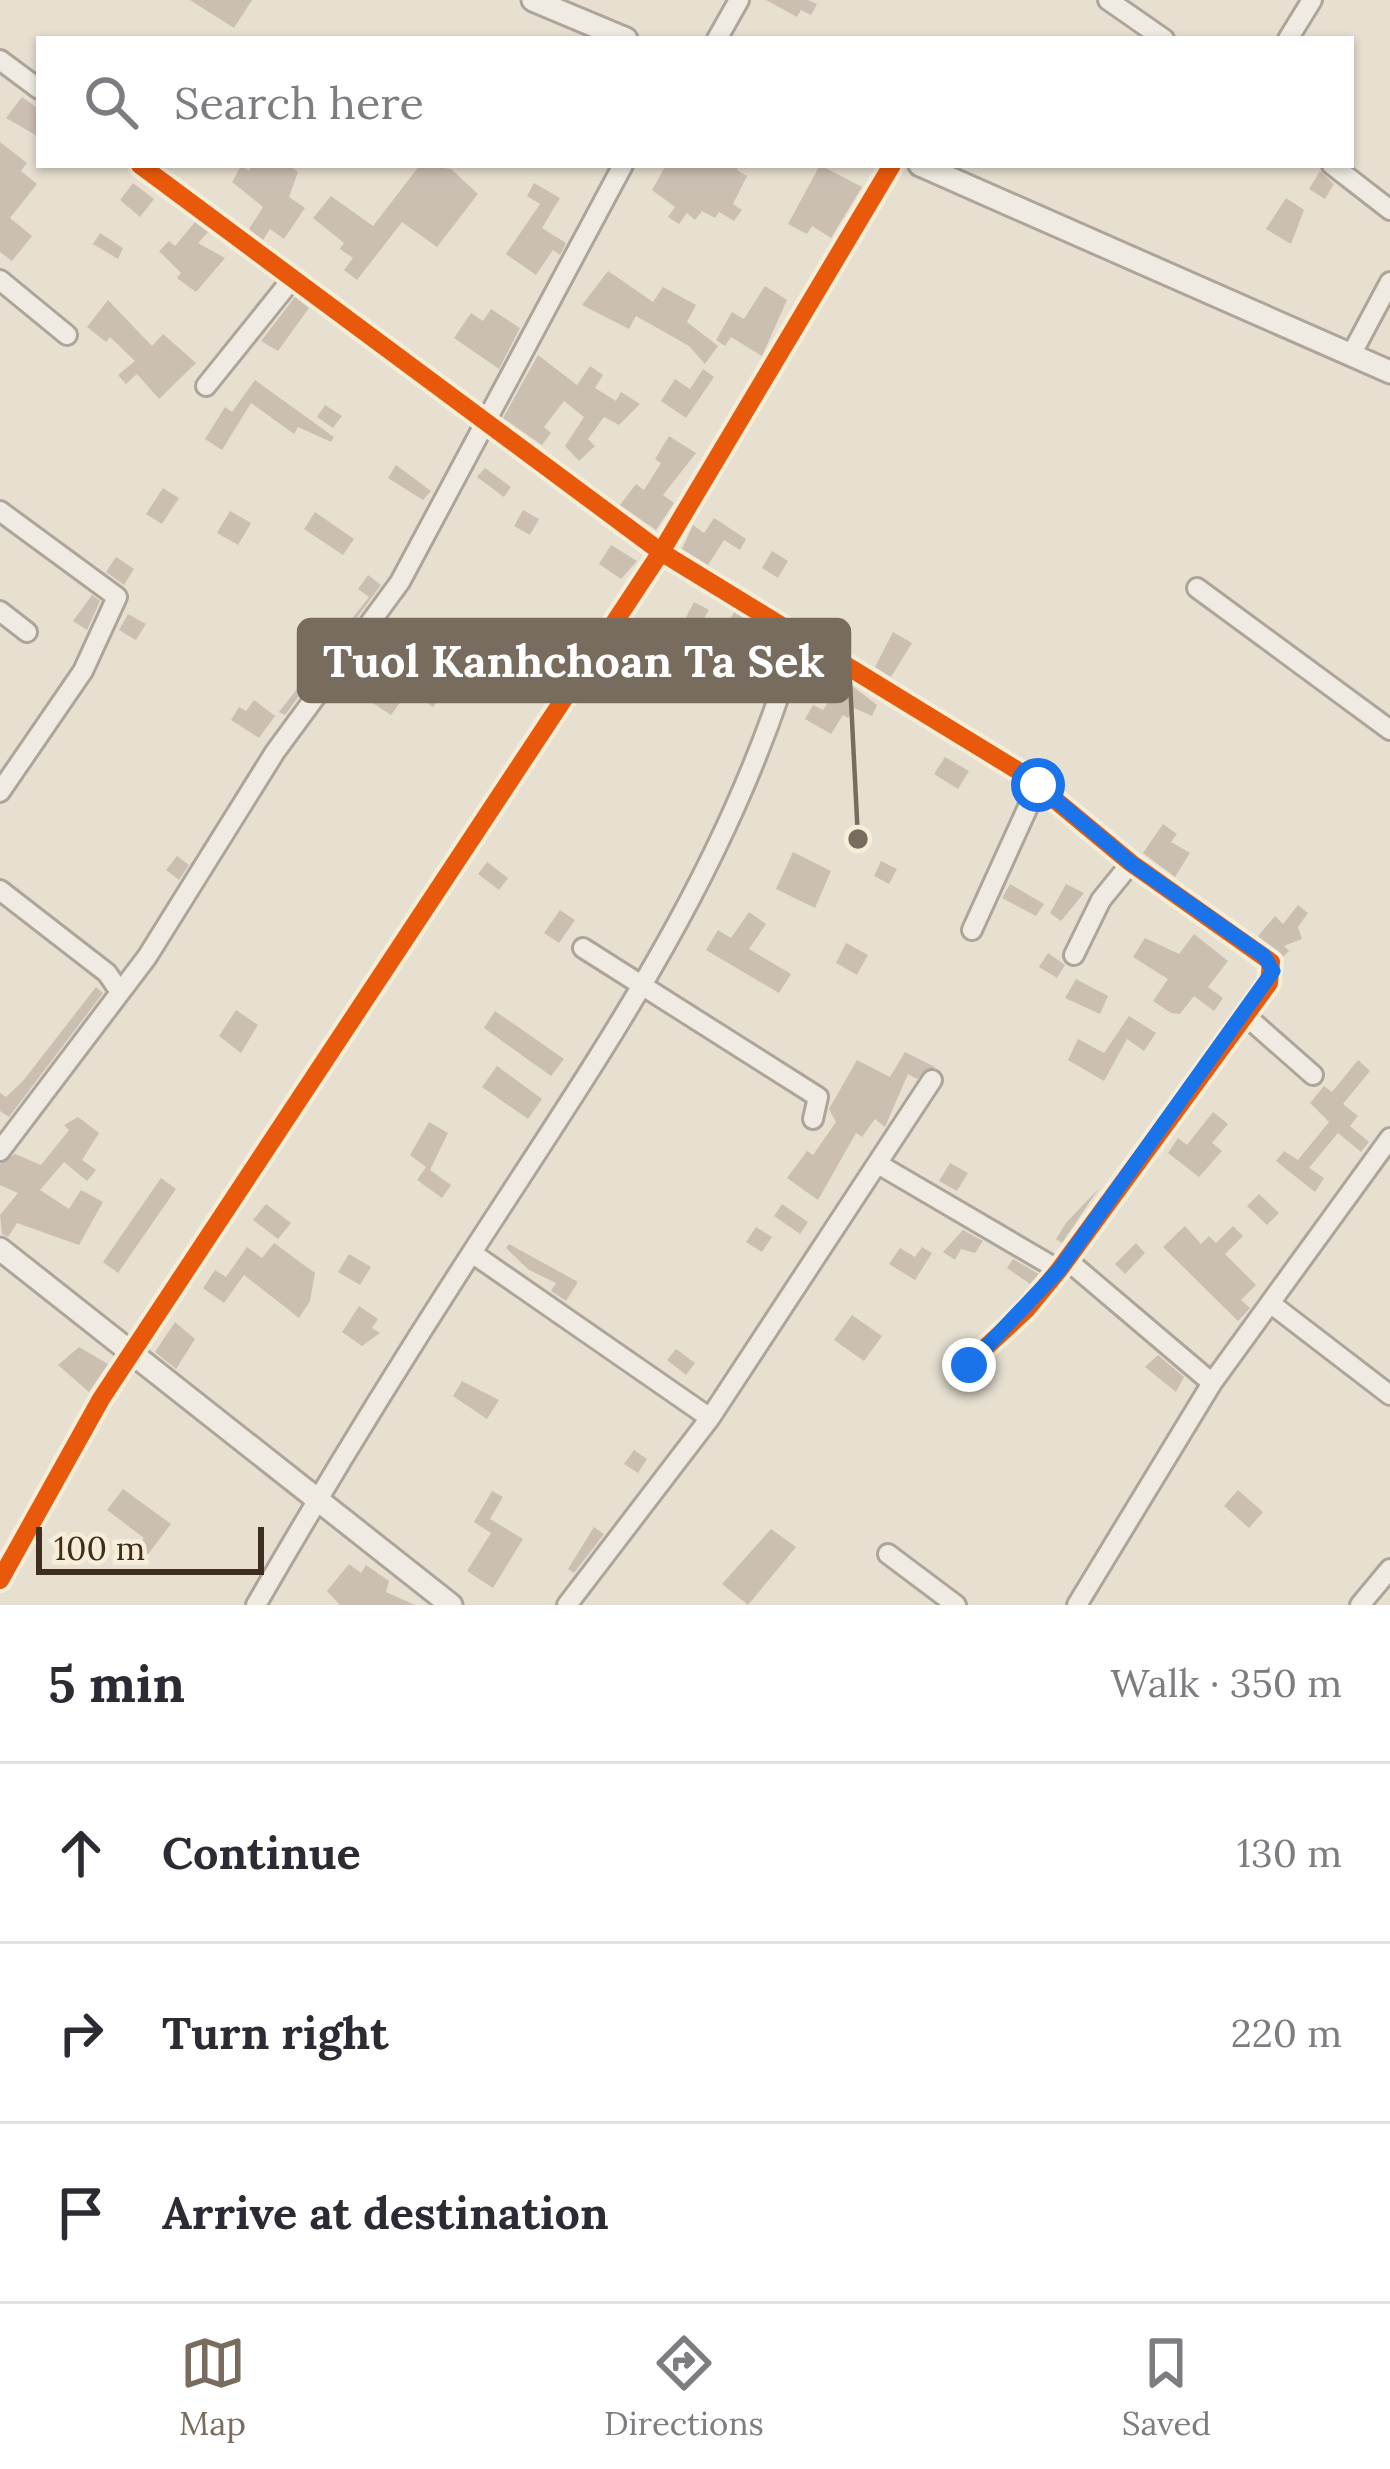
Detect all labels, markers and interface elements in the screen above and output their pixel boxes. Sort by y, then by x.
search box [36,36,1354,168]
icon: search [78,69,144,135]
text: Search here [174,74,424,131]
callout: Tuol Kanhchoan Ta Sek [299,620,849,701]
text: Tuol Kanhchoan Ta Sek [323,632,825,689]
route start [1011,758,1065,812]
route end [942,1338,996,1392]
scale bar [36,1521,264,1574]
text: 100 m [54,1527,145,1569]
text: 5 min [48,1651,185,1716]
text: Walk · 350 m [1110,1658,1342,1708]
icon: ahead [48,1820,114,1886]
text: Continue [162,1824,361,1881]
text: 130 m [1237,1828,1342,1878]
icon: right [48,2000,114,2066]
text: Turn right [162,2004,389,2061]
text: 220 m [1231,2008,1342,2058]
icon: arrive [48,2180,114,2246]
text: Arrive at destination [162,2184,609,2241]
tab: Map [179,2330,246,2444]
tab: Directions [604,2330,764,2444]
tab: Saved [1122,2330,1211,2444]

